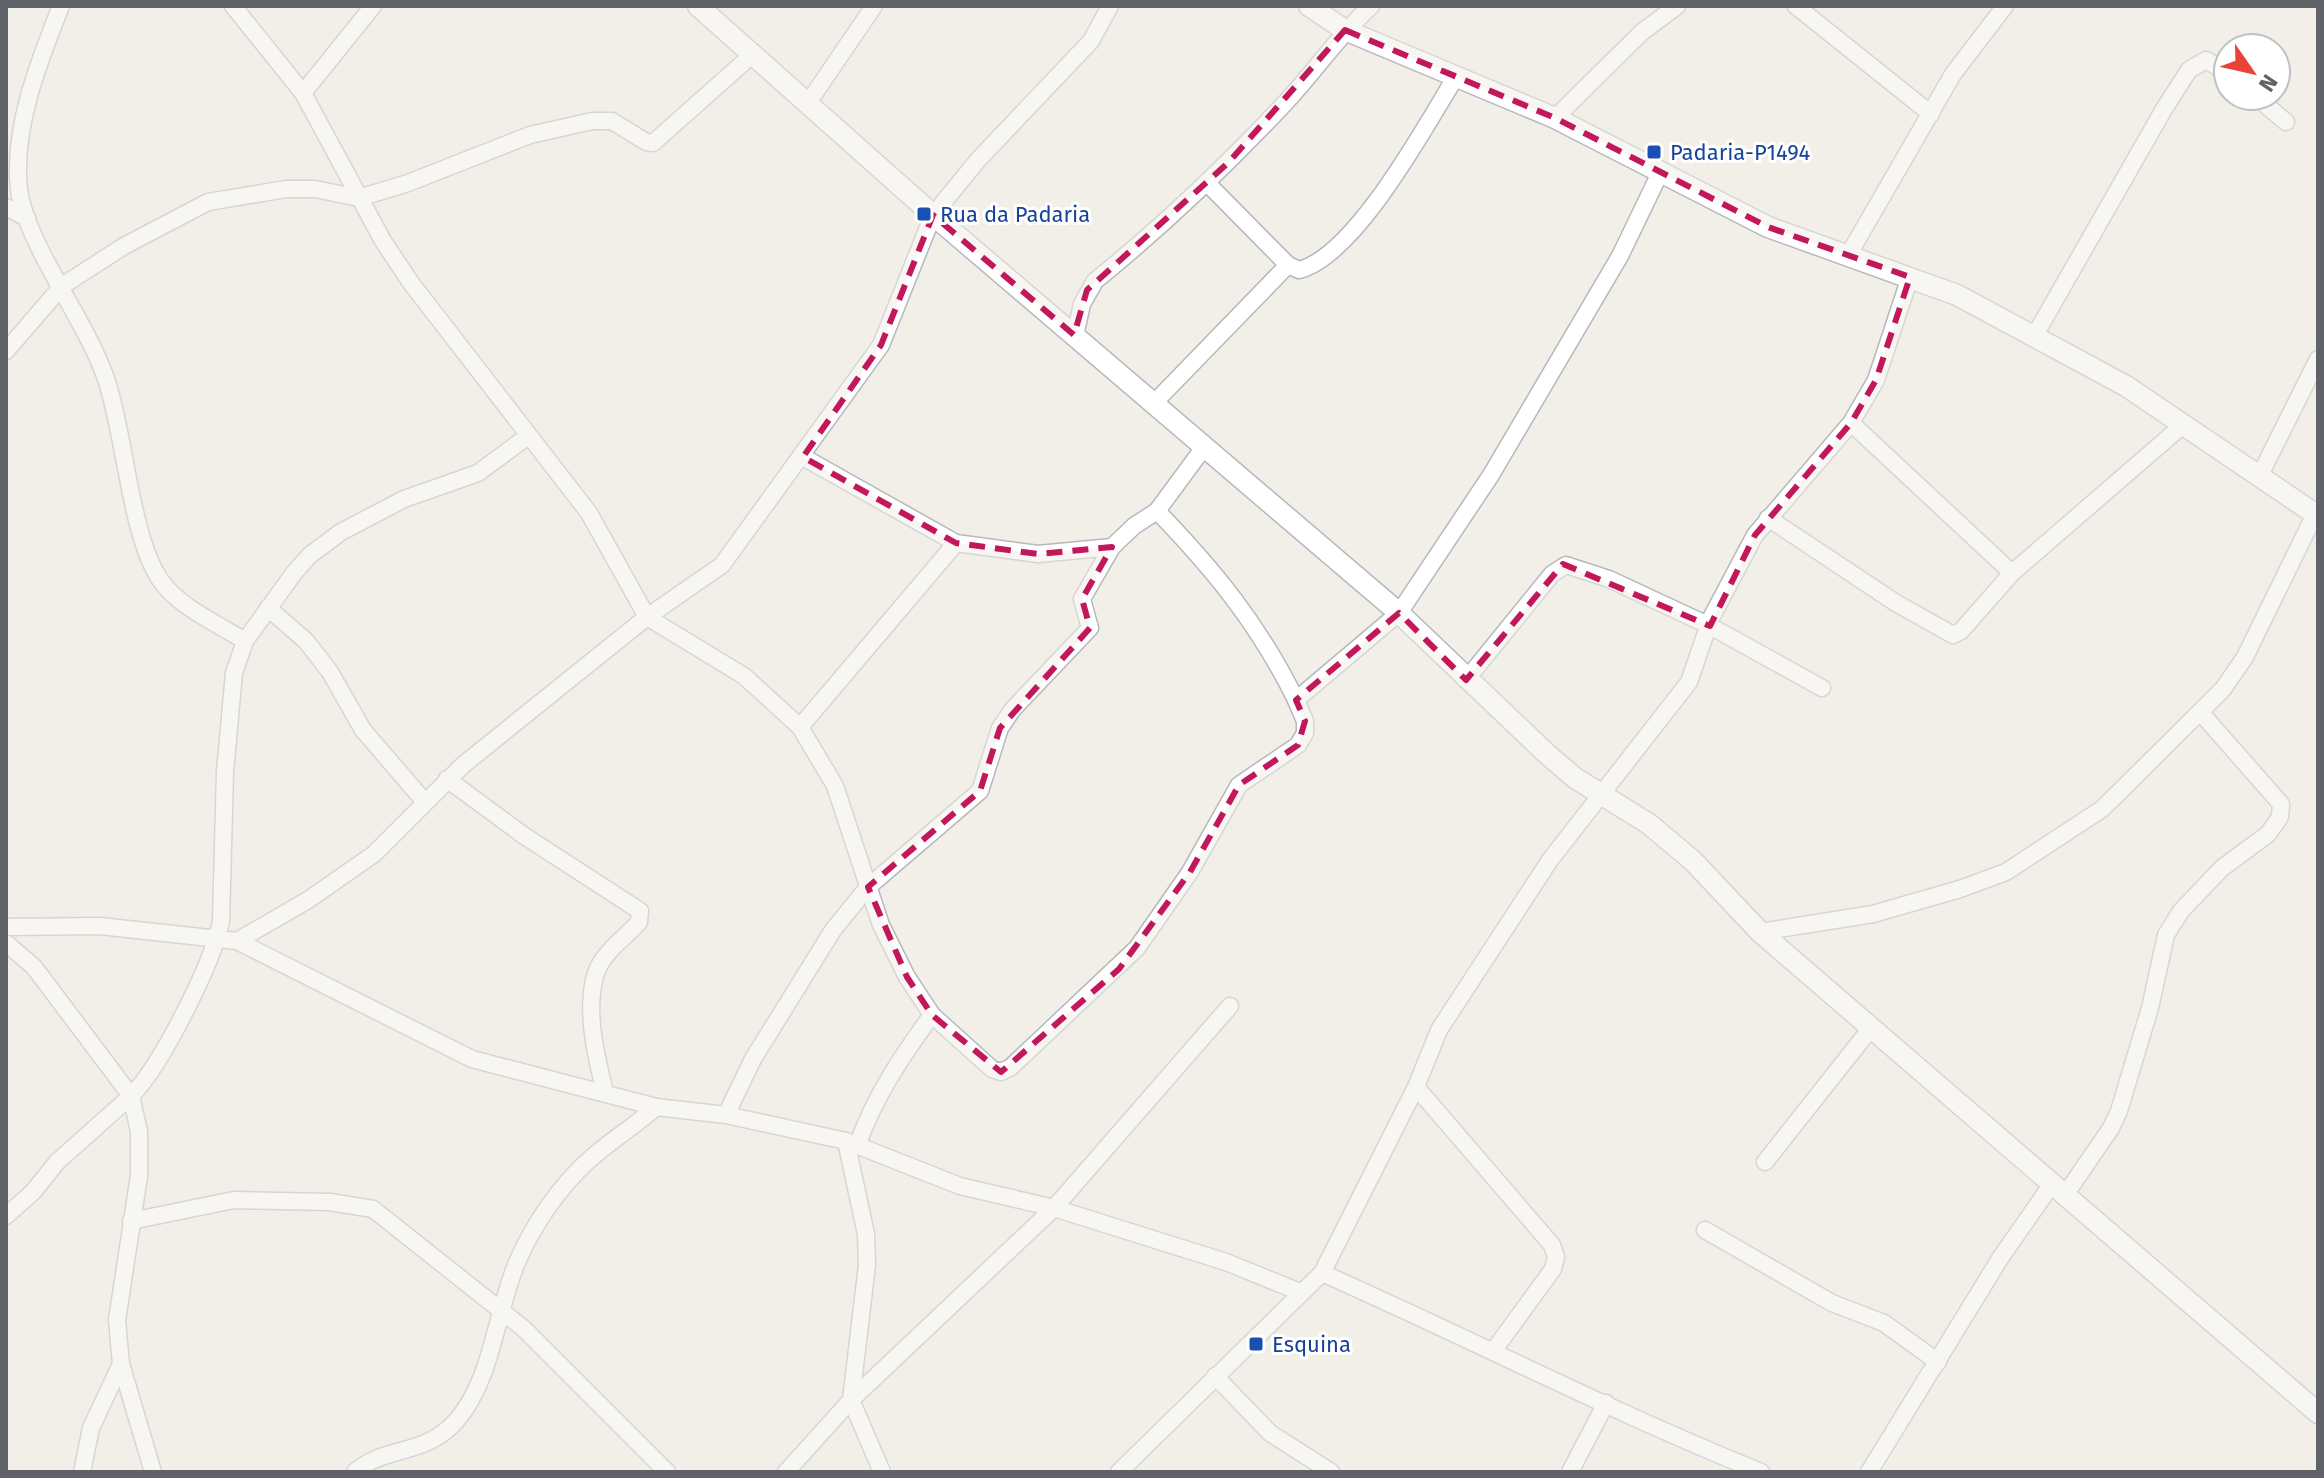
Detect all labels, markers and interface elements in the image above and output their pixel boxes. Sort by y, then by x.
north arrow [2212,32,2292,112]
text: N [2253,69,2283,97]
place label: Padaria-P1494 [1670,139,1811,166]
marker: Padaria-P1494 [1645,143,1663,161]
place label: Rua da Padaria [940,201,1090,228]
marker: Rua da Padaria [915,205,933,223]
place label: Esquina [1272,1331,1351,1358]
marker: Esquina [1247,1335,1265,1353]

